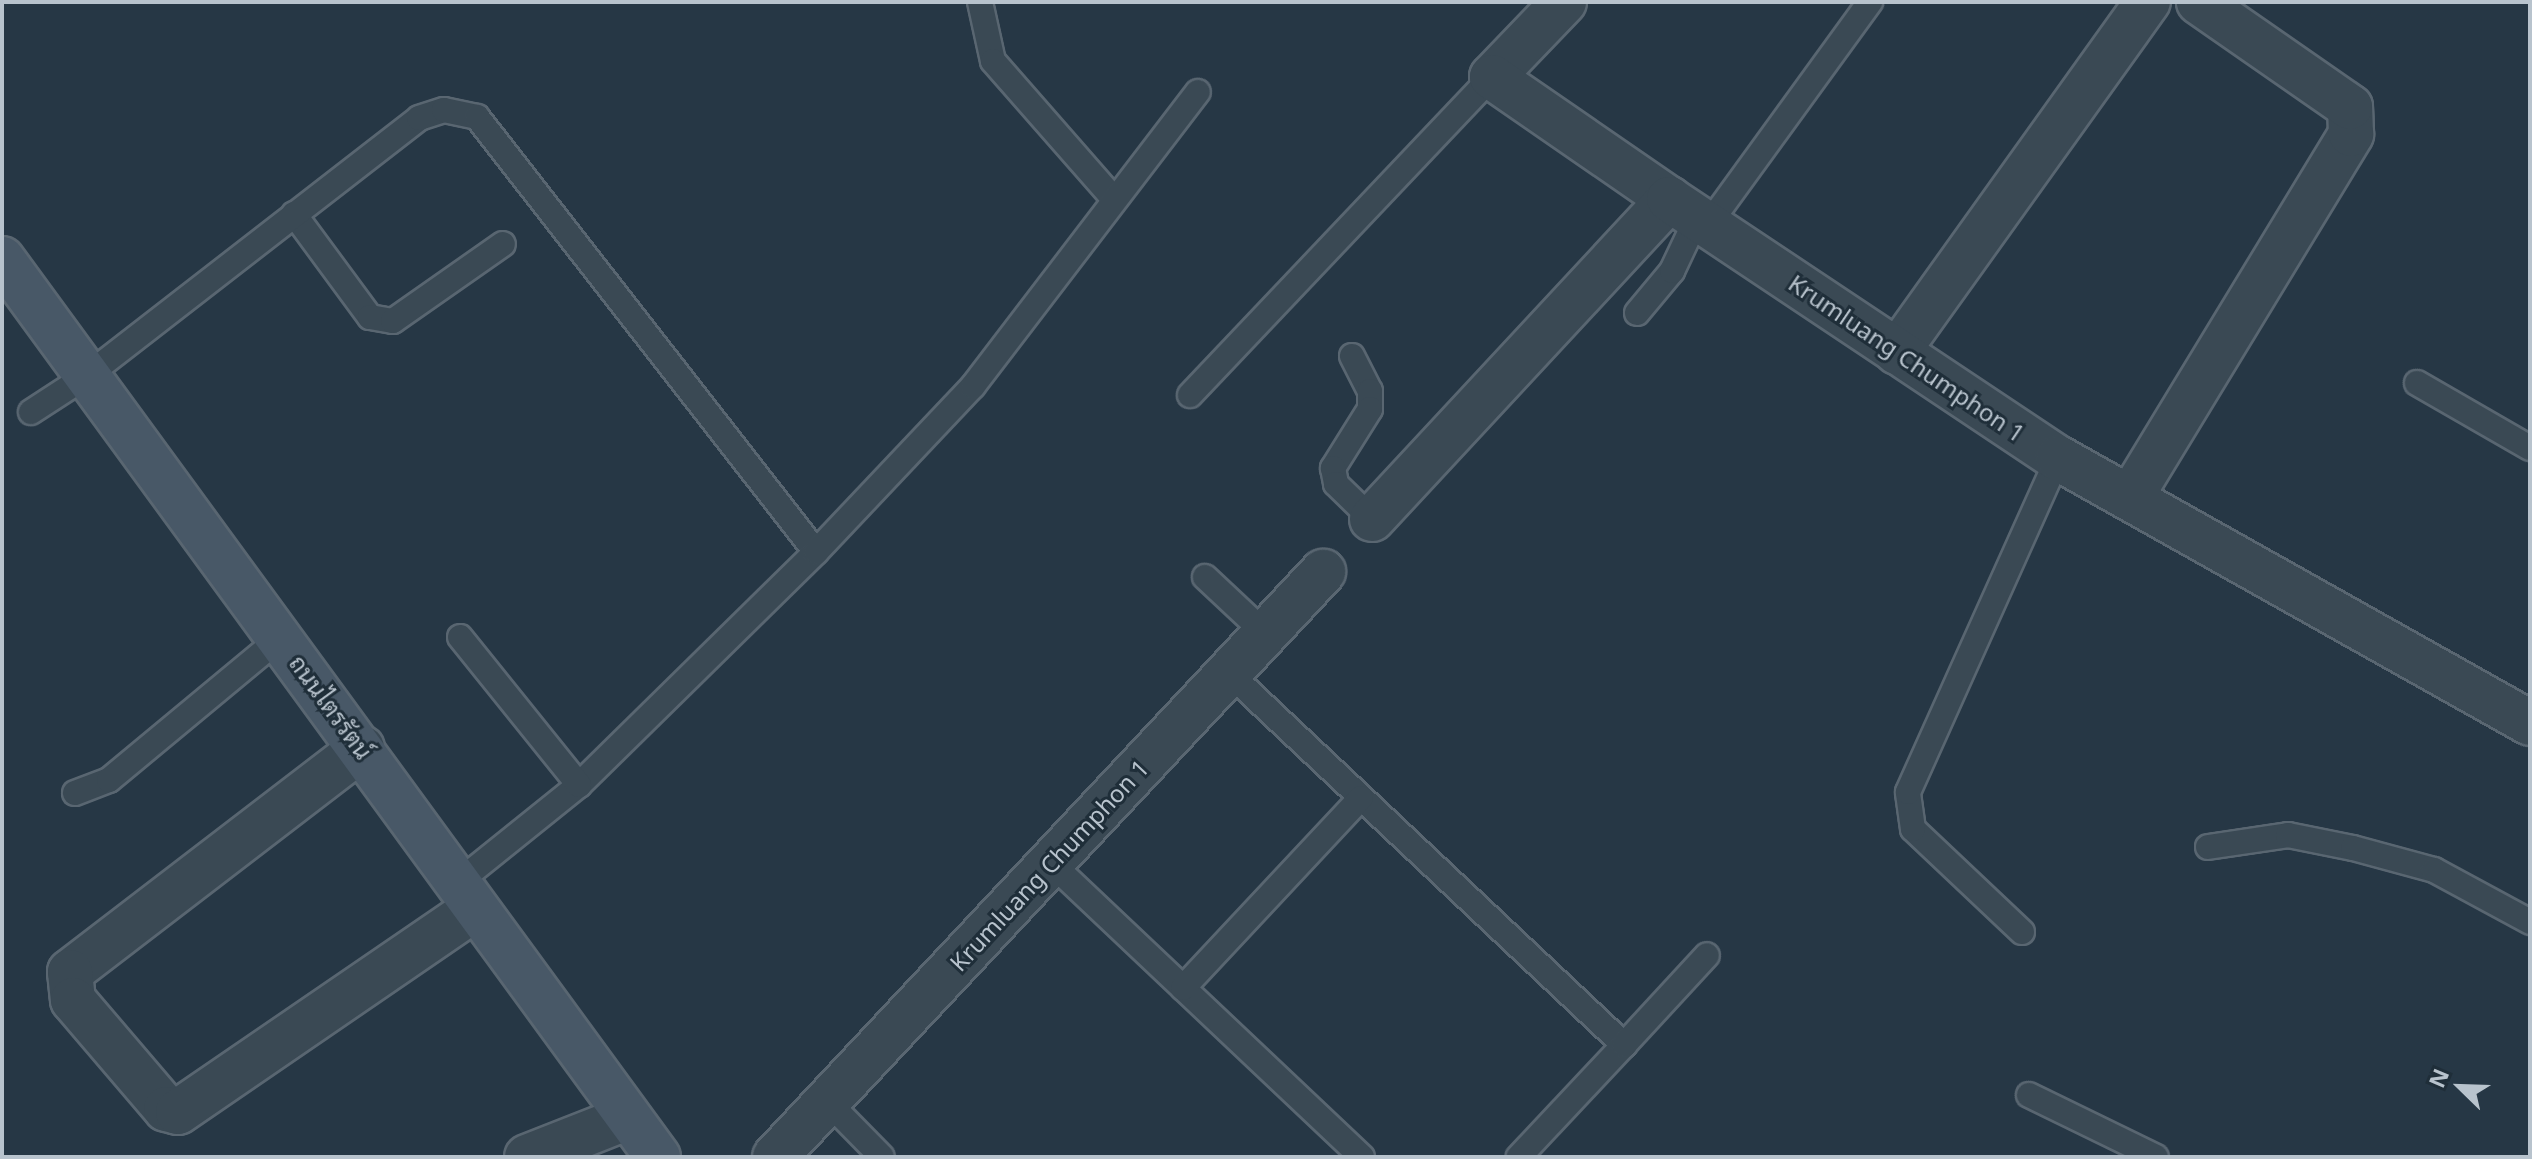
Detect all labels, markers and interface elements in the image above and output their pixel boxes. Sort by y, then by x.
street label: Krumluang Chumphon 1 [1783,268,2031,448]
street label: ถนนไตรรัตน์ [284,649,378,765]
street label: Krumluang Chumphon 1 [943,753,1155,977]
north arrow [2420,1047,2500,1127]
text: N [2421,1064,2455,1092]

